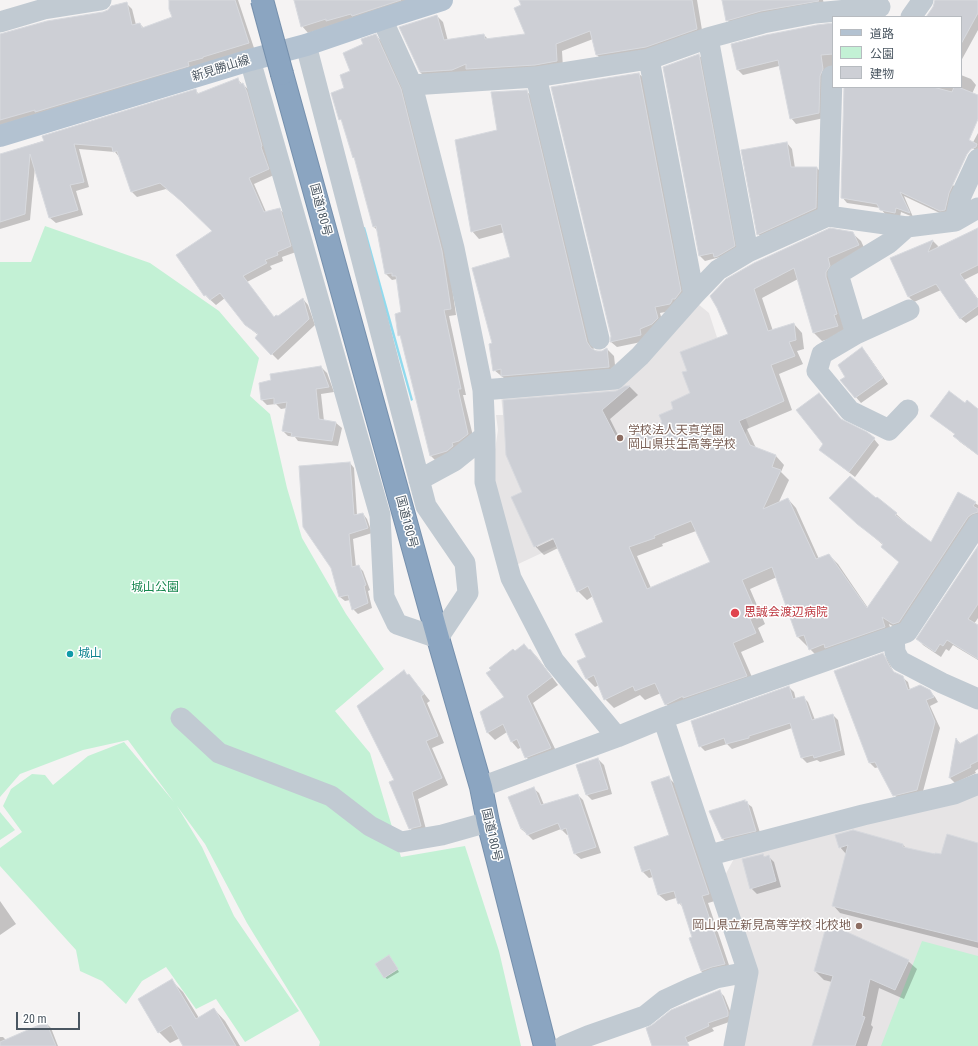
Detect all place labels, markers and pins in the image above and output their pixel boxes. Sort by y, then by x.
place label: 学校法人天真学園 岡山県共生高等学校 [628,424,736,452]
marker: 学校法人天真学園 岡山県共生高等学校 [615,433,625,443]
place label: 思誠会渡辺病院 [744,606,828,620]
marker: 思誠会渡辺病院 [729,607,741,619]
place label: 城山 [78,647,102,661]
marker: 城山 [65,649,75,659]
place label: 岡山県立新見高等学校 北校地 [692,919,851,933]
marker: 岡山県立新見高等学校 北校地 [854,921,864,931]

